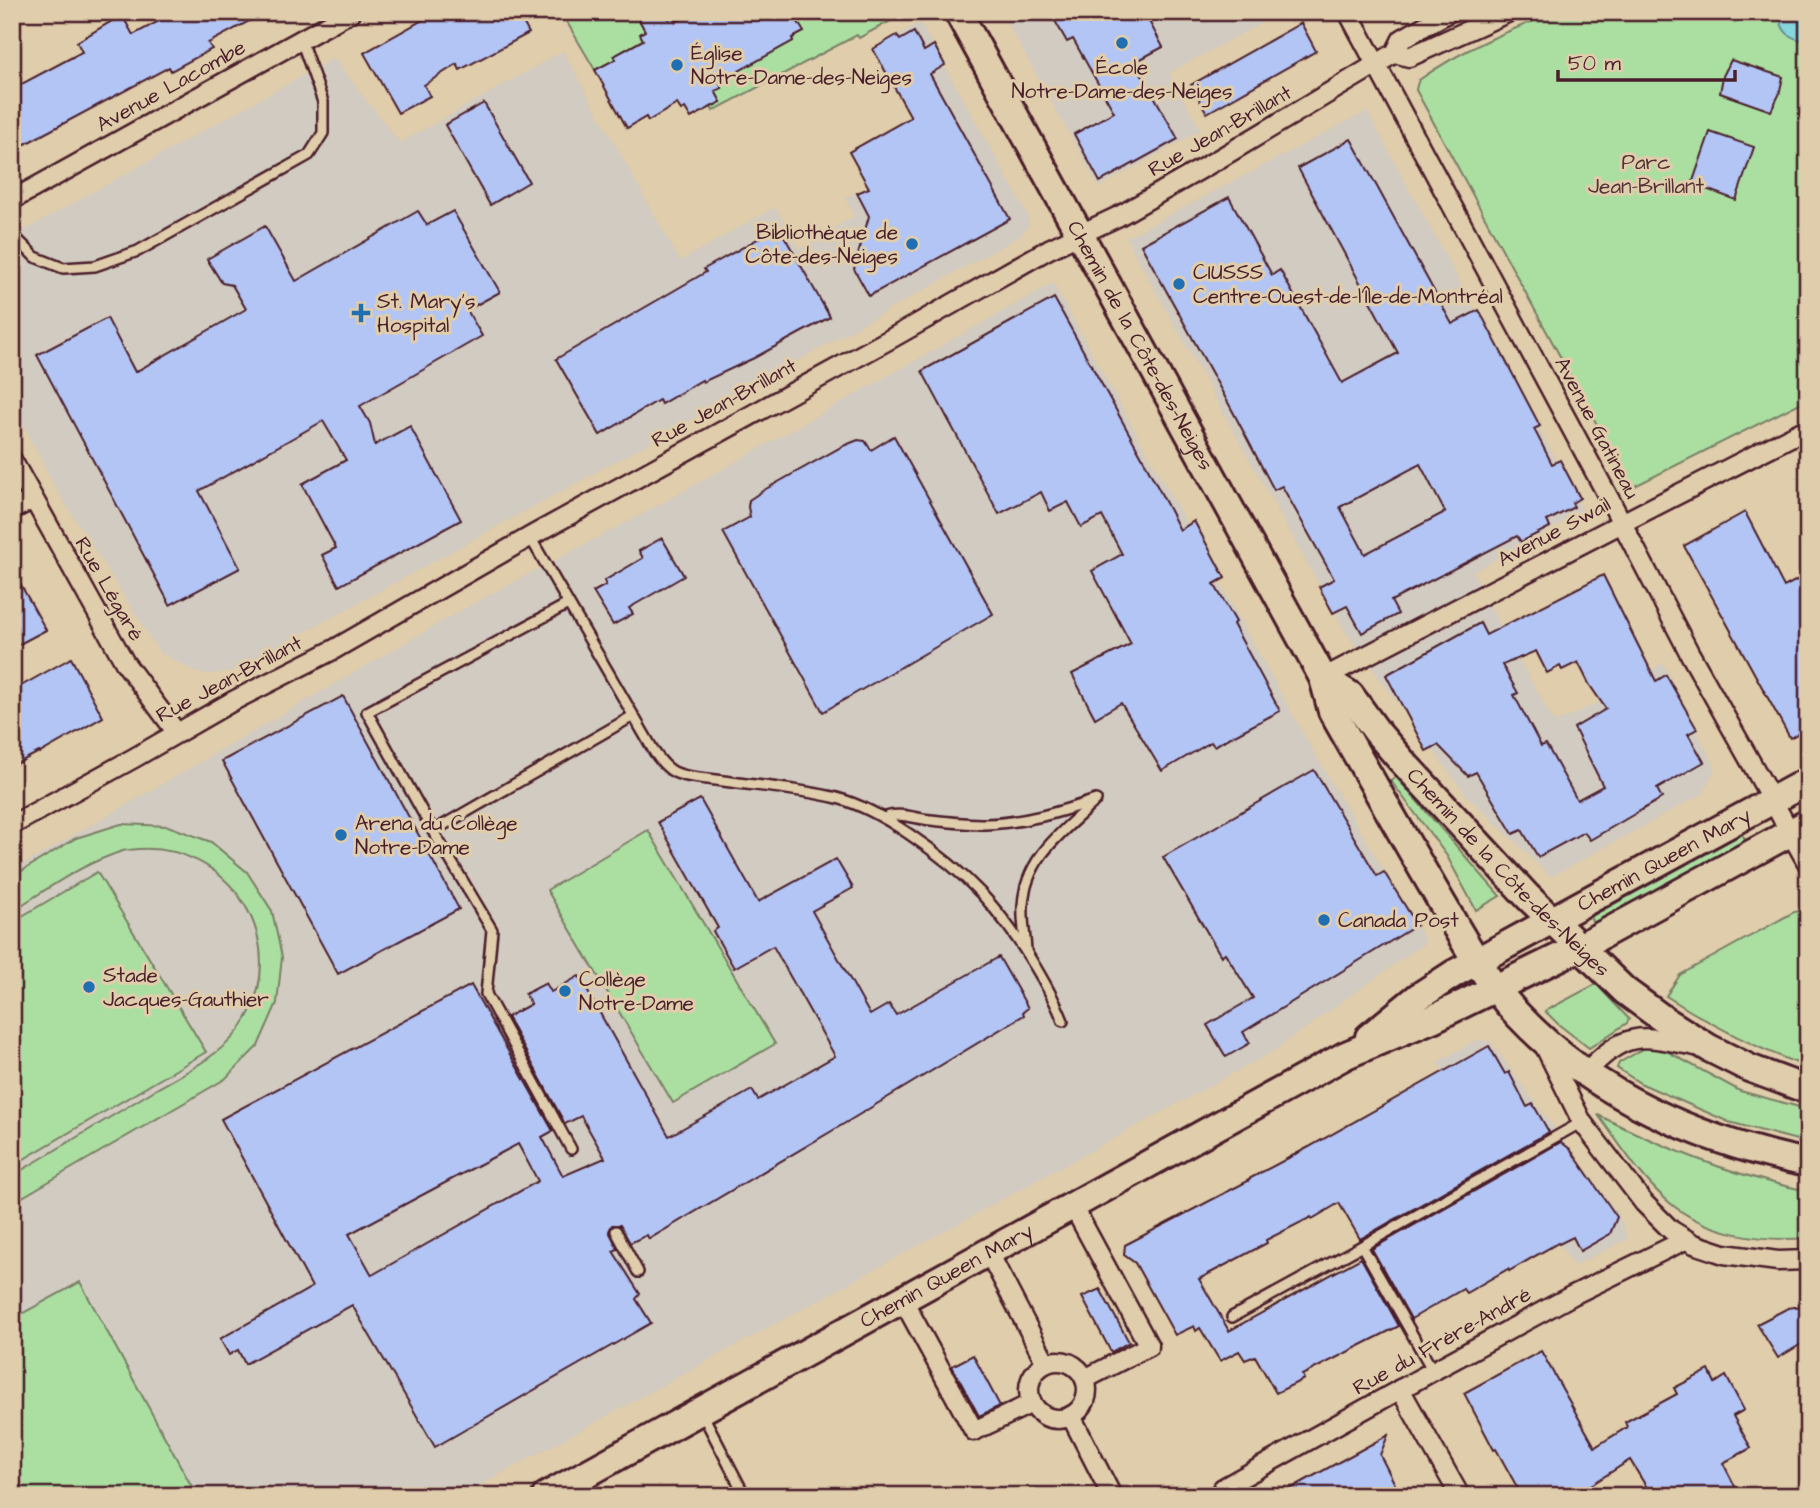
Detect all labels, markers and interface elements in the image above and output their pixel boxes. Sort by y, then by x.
street label: Avenue Lacombe [91,33,251,139]
marker: École Notre-Dame-des-Neiges [1114,35,1130,51]
scale bar [1558,38,1734,82]
place label: Église Notre-Dame-des-Neiges [691,39,912,94]
text: 50 m [1568,49,1622,78]
place label: École Notre-Dame-des-Neiges [1011,53,1233,108]
marker: Église Notre-Dame-des-Neiges [669,57,685,73]
street label: Rue Jean-Brillant [1143,78,1298,184]
park label: Parc Jean-Brillant [1588,148,1705,201]
street label: Chemin de la Côte-des-Neiges [1060,215,1221,475]
place label: Bibliothèque de Côte-des-Neiges [745,218,898,273]
marker: Bibliothèque de Côte-des-Neiges [904,236,920,252]
place label: CIUSSS Centre-Ouest-de-l'Île-de-Montréal [1193,258,1503,311]
marker: CIUSSS Centre-Ouest-de-l'Île-de-Montréal [1171,276,1187,292]
place label: St. Mary's Hospital [377,287,475,341]
marker: St. Mary's Hospital [351,303,371,323]
street label: Rue Jean-Brillant [646,351,802,455]
street label: Avenue Gatineau [1547,352,1647,504]
street label: Avenue Swail [1492,490,1616,574]
street label: Rue Légaré [66,532,151,647]
street label: Rue Jean-Brillant [151,628,308,730]
street label: Chemin de la Côte-des-Neiges [1401,761,1616,983]
street label: Chemin Queen Mary [1572,800,1757,918]
place label: Arena du Collège Notre-Dame [355,809,518,862]
marker: Arena du Collège Notre-Dame [333,827,349,843]
place label: Canada Post [1338,906,1459,935]
marker: Canada Post [1316,912,1332,928]
place label: Stade Jacques-Gauthier [103,961,269,1014]
place label: Collège Notre-Dame [579,965,694,1018]
marker: Stade Jacques-Gauthier [81,979,97,995]
marker: Collège Notre-Dame [557,983,573,999]
street label: Chemin Queen Mary [854,1216,1039,1335]
street label: Rue du Frère-André [1348,1280,1536,1402]

